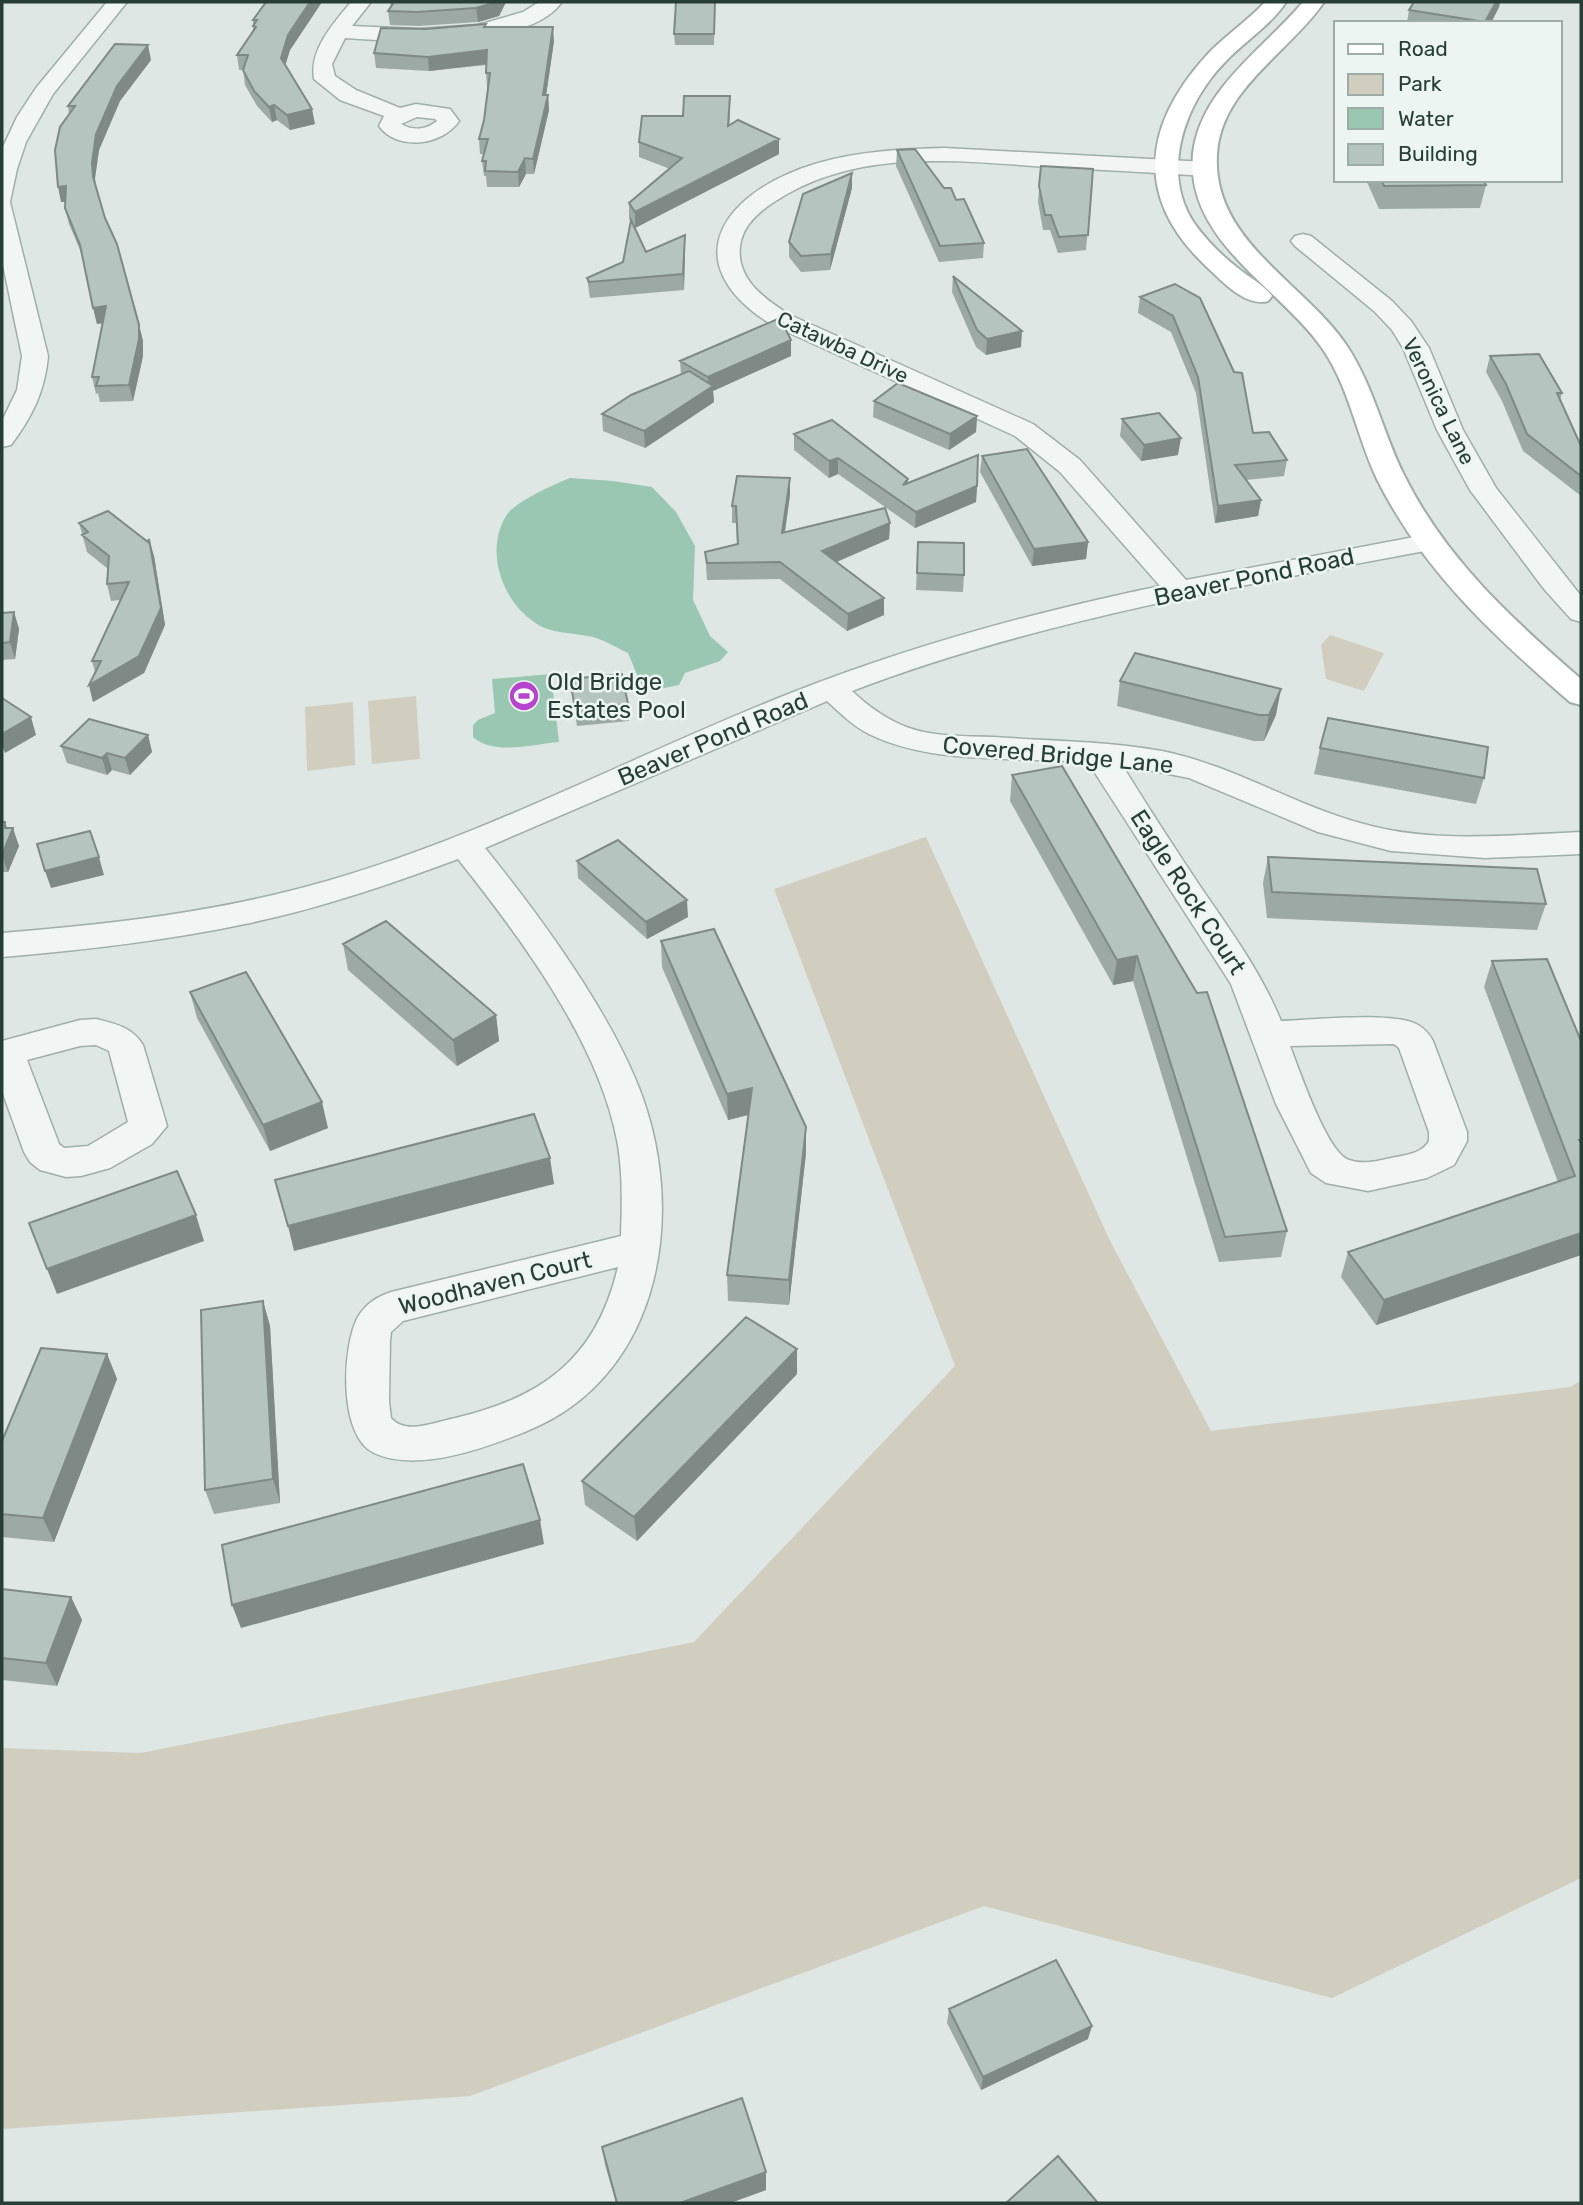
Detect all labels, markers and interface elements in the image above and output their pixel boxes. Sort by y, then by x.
legend [1334,21,1562,182]
text: Road [1398,36,1448,61]
text: Park [1398,71,1442,96]
text: Water [1398,106,1454,131]
text: Building [1398,141,1478,166]
street label: Catawba Drive [773,306,913,388]
street label: Veronica Lane [1397,333,1481,469]
street label: Beaver Pond Road [1151,542,1357,612]
place label: Old Bridge Estates Pool [547,668,686,724]
sports icon: Old Bridge Estates Pool [507,679,541,713]
street label: Beaver Pond Road [614,686,812,792]
street label: Covered Bridge Lane [941,731,1175,779]
street label: Eagle Rock Court [1124,804,1252,980]
street label: Woodhaven Court [396,1246,594,1320]

